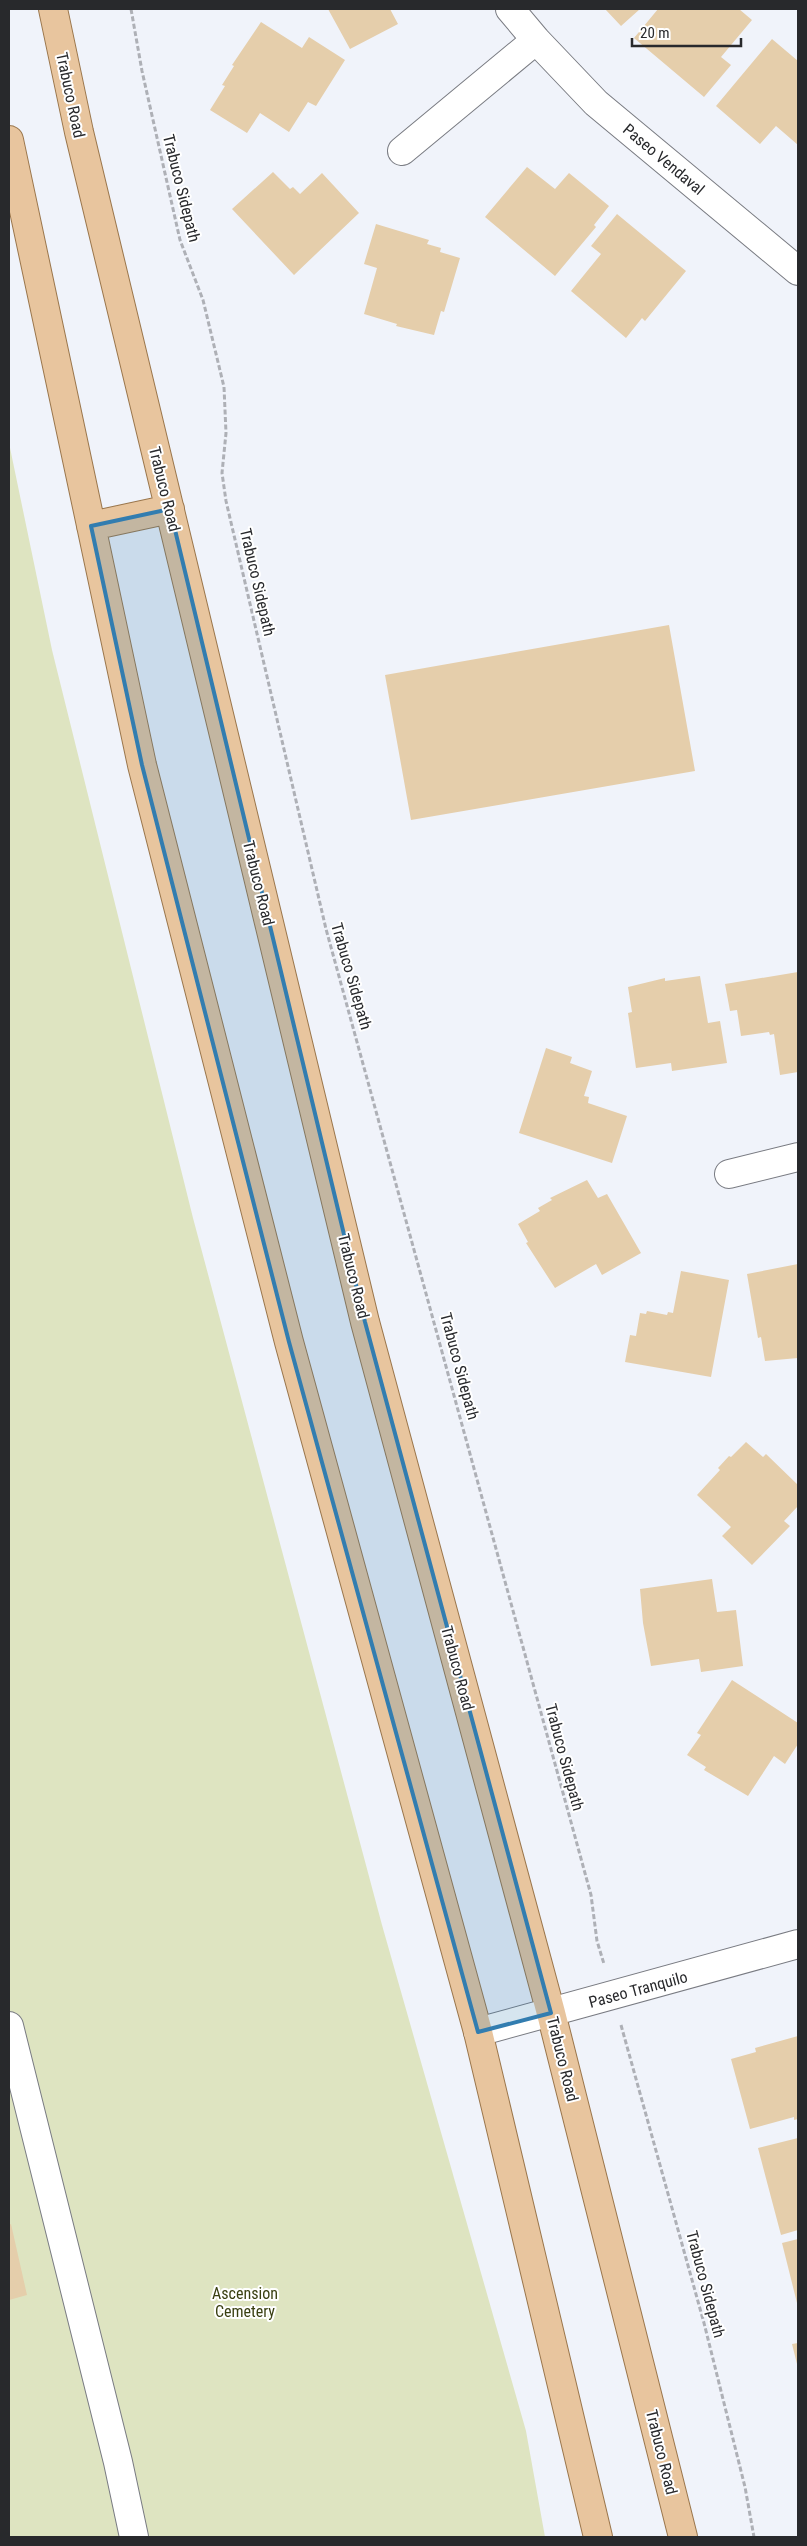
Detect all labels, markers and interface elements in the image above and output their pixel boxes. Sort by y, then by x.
scale bar [632,15,741,47]
text: 20 m [640,24,670,42]
street label: Trabuco Road [52,51,89,140]
street label: Paseo Vendaval [619,120,708,199]
street label: Trabuco Sidepath [159,132,204,244]
street label: Trabuco Road [145,445,184,534]
street label: Trabuco Sidepath [236,526,279,638]
street label: Trabuco Road [239,839,278,928]
street label: Trabuco Sidepath [327,921,376,1032]
street label: Trabuco Road [334,1232,373,1321]
street label: Trabuco Sidepath [436,1310,483,1422]
street label: Trabuco Road [437,1624,478,1713]
street label: Trabuco Sidepath [541,1701,588,1813]
street label: Paseo Tranquilo [587,1967,690,2012]
street label: Trabuco Road [543,2015,582,2104]
street label: Trabuco Sidepath [682,2228,729,2340]
park label: Ascension Cemetery [212,2284,278,2321]
street label: Trabuco Road [642,2408,681,2497]

